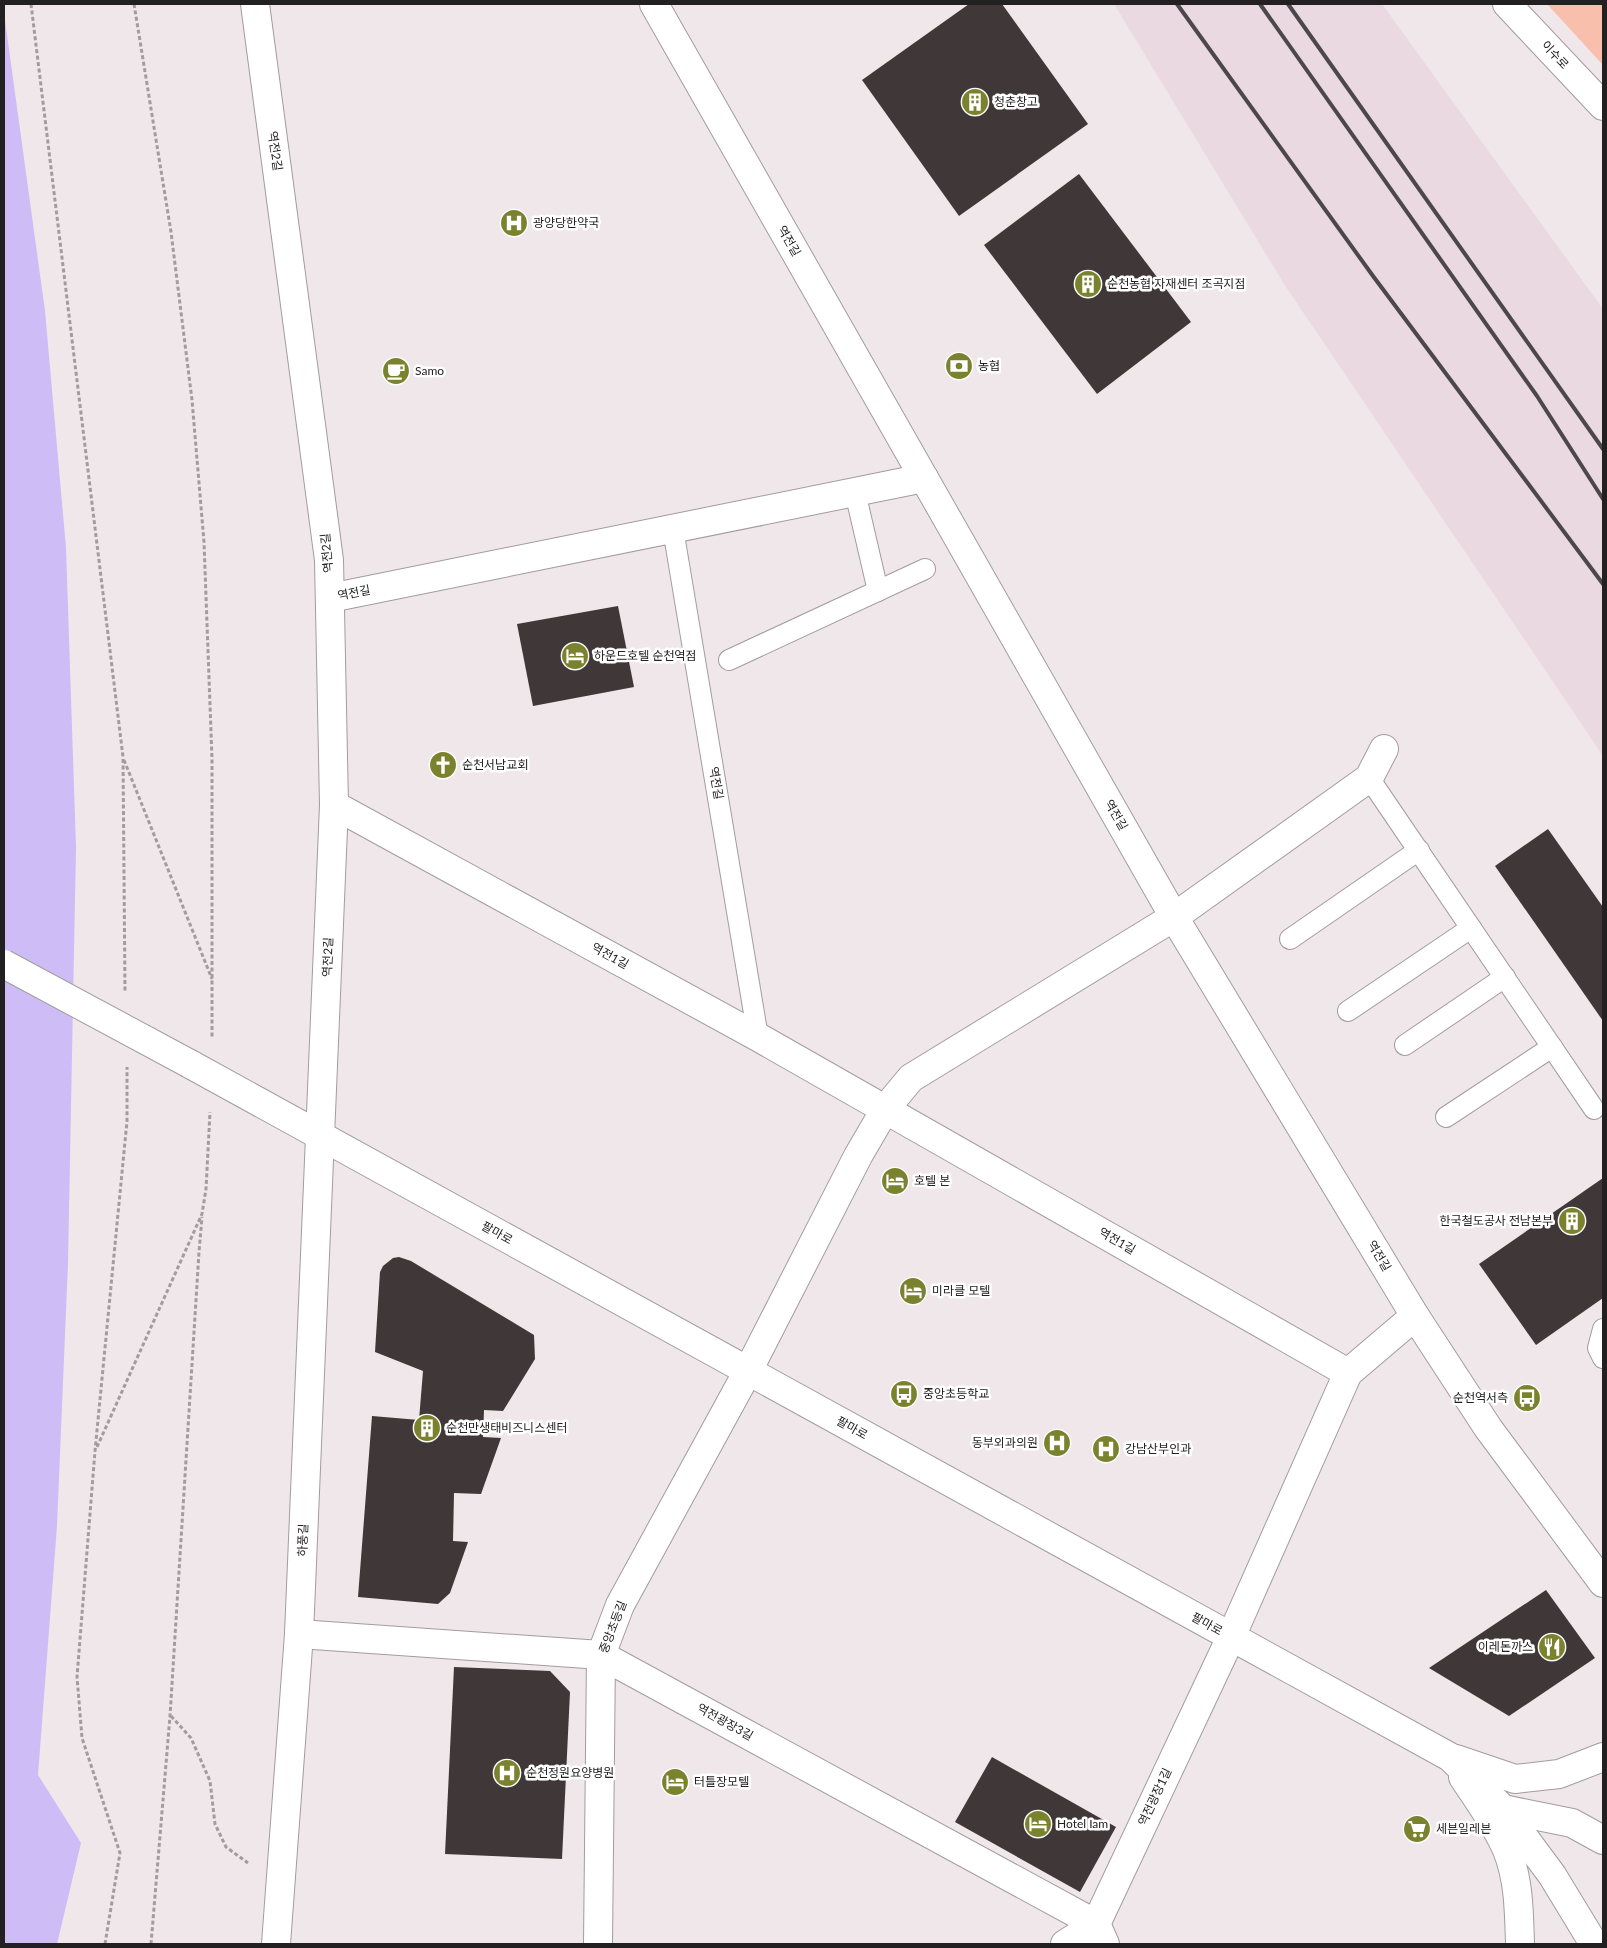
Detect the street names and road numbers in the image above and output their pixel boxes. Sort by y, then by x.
street label: 이수로 [1539,37,1572,72]
street label: 역전2길 [265,130,286,172]
street label: 역전길 [775,223,804,259]
street label: 역전2길 [317,532,336,574]
street label: 역전길 [336,582,372,603]
street label: 역전길 [706,765,727,801]
street label: 역전길 [1102,797,1131,833]
street label: 역전2길 [319,937,336,977]
street label: 역전1길 [589,939,631,972]
street label: 팔마로 [479,1218,515,1247]
street label: 역전1길 [1096,1224,1138,1257]
street label: 역전길 [1364,1238,1394,1274]
street label: 팔마로 [834,1413,870,1442]
street label: 하풍길 [294,1523,311,1557]
street label: 중앙초등길 [596,1598,629,1655]
street label: 팔마로 [1189,1609,1225,1638]
street label: 역전광장3길 [694,1700,756,1743]
street label: 역전광장1길 [1135,1765,1174,1828]

